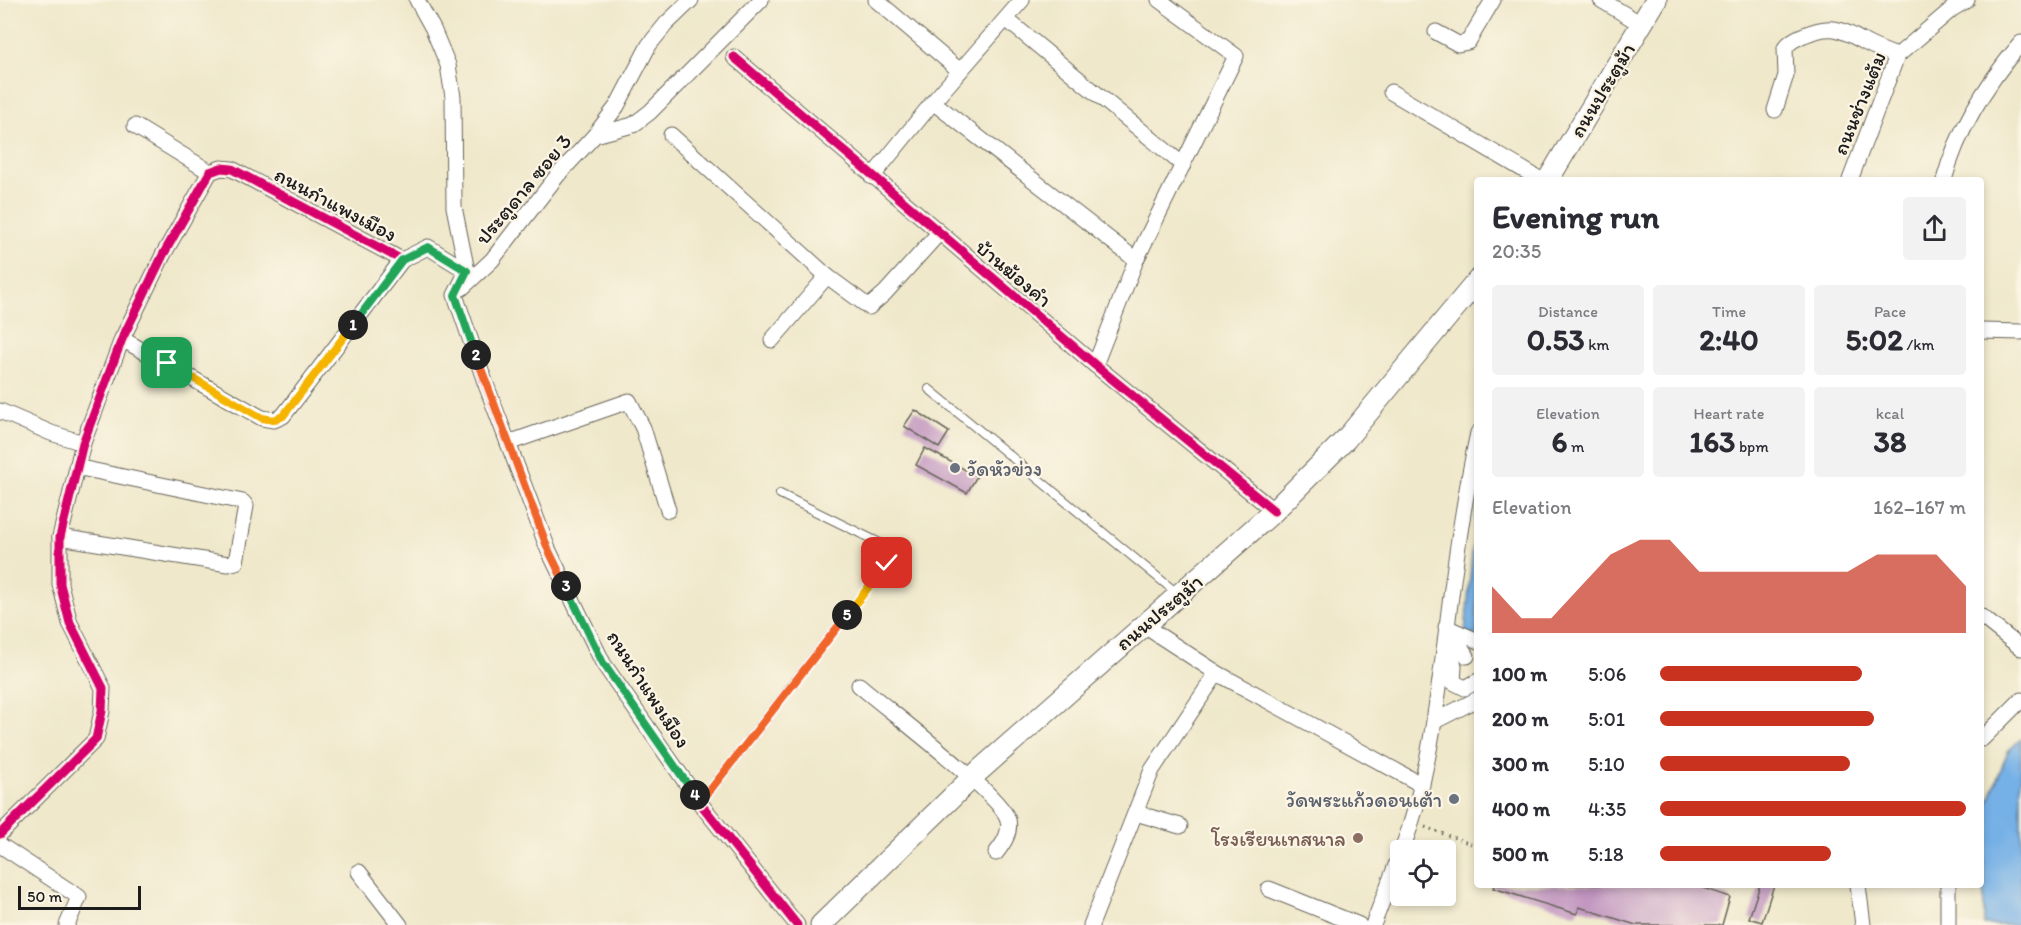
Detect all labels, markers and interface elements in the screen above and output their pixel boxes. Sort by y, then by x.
street label: ถนนประตูม้า [1564,38,1642,143]
street label: ถนนช่างแต้ม [1827,48,1891,158]
street label: ประตูดาล ซอย 3 [470,129,578,251]
street label: ถนนกำแพงเมือง [270,161,402,247]
text: Evening run [1492,197,1659,236]
button: share [1903,197,1966,260]
street label: บ้านฆ้องคำ [971,234,1057,312]
text: 20:35 [1492,239,1541,263]
text: Distance [1538,302,1598,321]
text: Time [1712,302,1746,321]
text: Pace [1874,302,1906,321]
pin: 1 [338,310,368,340]
text: 1 [349,315,357,334]
text: 0.53 [1527,321,1585,358]
text: 2:40 [1699,321,1759,358]
text: 5:02 [1846,321,1903,358]
text: km [1585,335,1609,354]
text: /km [1903,335,1934,354]
pin [141,337,192,388]
pin: 2 [461,340,491,370]
text: 2 [472,345,480,364]
icon: arrive [150,346,183,379]
text: Elevation [1536,404,1600,423]
text: Heart rate [1694,404,1764,423]
text: kcal [1876,404,1904,423]
text: 6 [1552,423,1567,460]
text: 163 [1689,423,1735,460]
text: 38 [1874,423,1906,460]
text: m [1567,437,1584,456]
text: bpm [1735,437,1769,456]
place label: วัดหัวข่วง [967,456,1042,481]
marker: วัดหัวข่วง [948,461,962,475]
text: Elevation [1492,495,1571,519]
text: 162–167 m [1873,495,1966,519]
pin [861,537,912,588]
icon: check [870,546,903,579]
street label: ถนนประตูม้า [1110,568,1209,657]
pin: 3 [551,571,581,601]
text: 3 [562,576,570,595]
pin: 5 [832,600,862,630]
text: 5 [843,605,851,624]
street label: ถนนกำแพงเมือง [602,626,696,752]
text: 100 m [1492,662,1547,686]
text: 5:06 [1588,662,1626,686]
text: 200 m [1492,707,1548,731]
text: 5:01 [1588,707,1625,731]
text: 300 m [1492,752,1549,776]
text: 5:10 [1588,752,1625,776]
pin: 4 [680,780,710,810]
text: 4 [690,785,700,804]
place label: วัดพระแก้วดอนเต้า [1286,787,1442,812]
marker: วัดพระแก้วดอนเต้า [1447,792,1461,806]
text: 400 m [1492,797,1550,821]
text: 4:35 [1588,797,1626,821]
place label: โรงเรียนเทสนาล [1210,826,1346,851]
marker: โรงเรียนเทสนาล [1351,831,1365,845]
map controls [1390,840,1456,906]
button: locate [1390,840,1456,906]
text: 500 m [1492,842,1548,866]
text: 5:18 [1588,842,1624,866]
scale bar [18,883,141,910]
text: 50 m [27,887,62,906]

